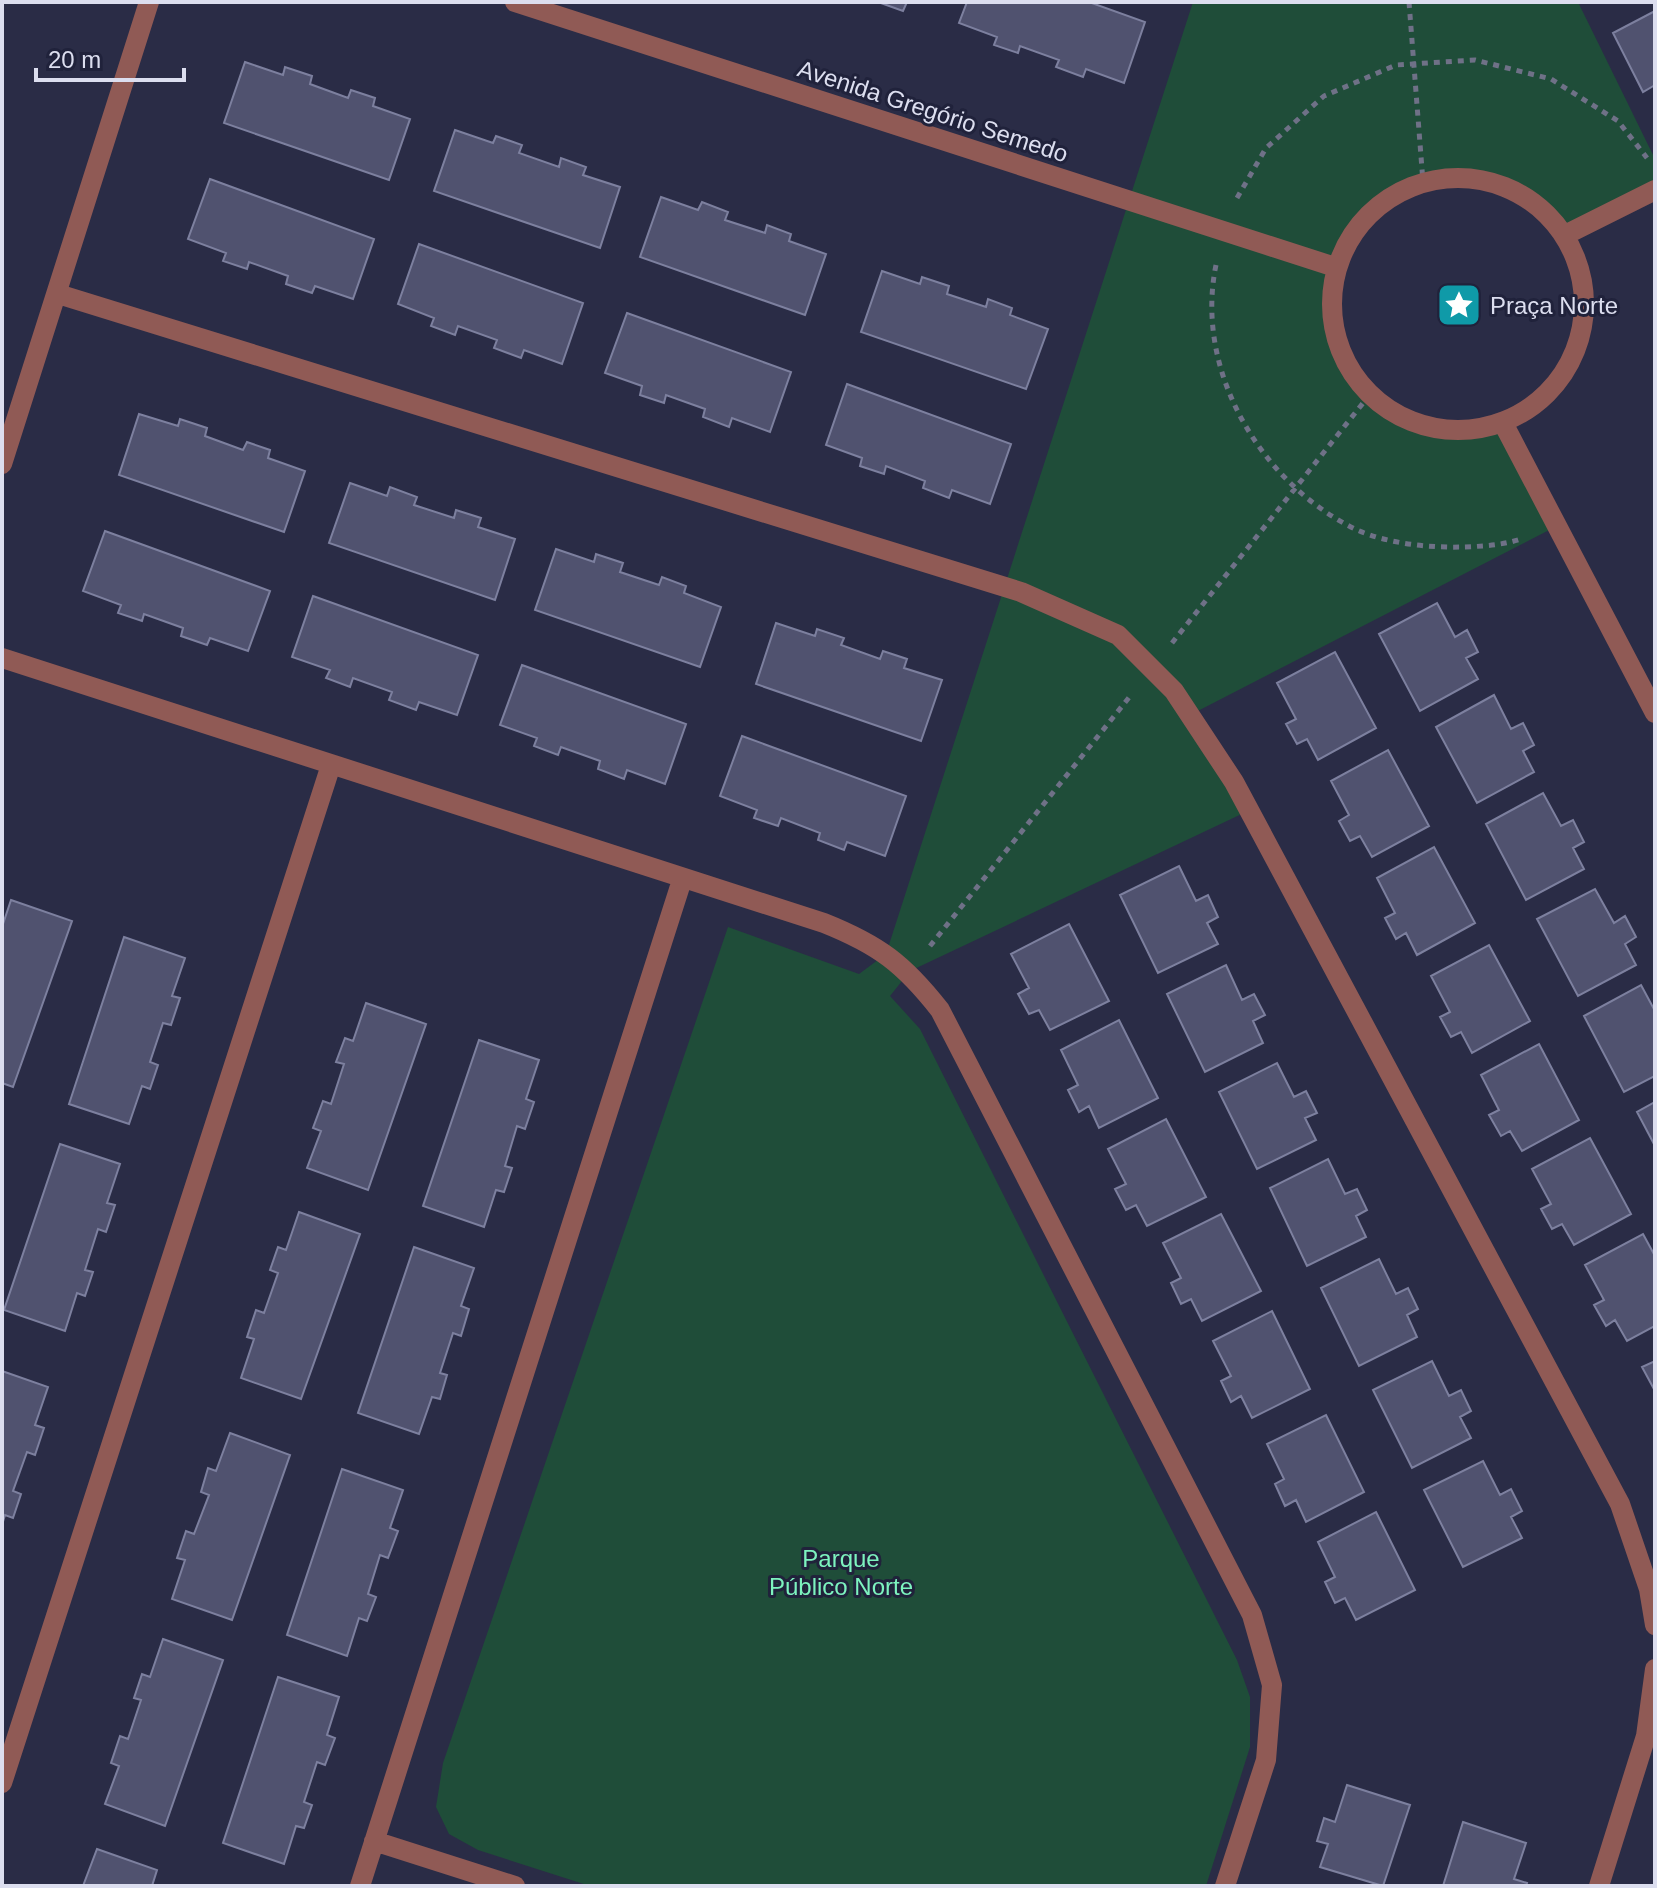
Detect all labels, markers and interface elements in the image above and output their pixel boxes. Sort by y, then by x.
scale bar [36,32,184,82]
text: 20 m [48,46,101,73]
street label: Avenida Gregório Semedo [795,55,1071,167]
place icon: Praça Norte [1435,281,1483,329]
place label: Praça Norte [1490,292,1618,319]
park label: Parque Público Norte [769,1545,913,1600]

